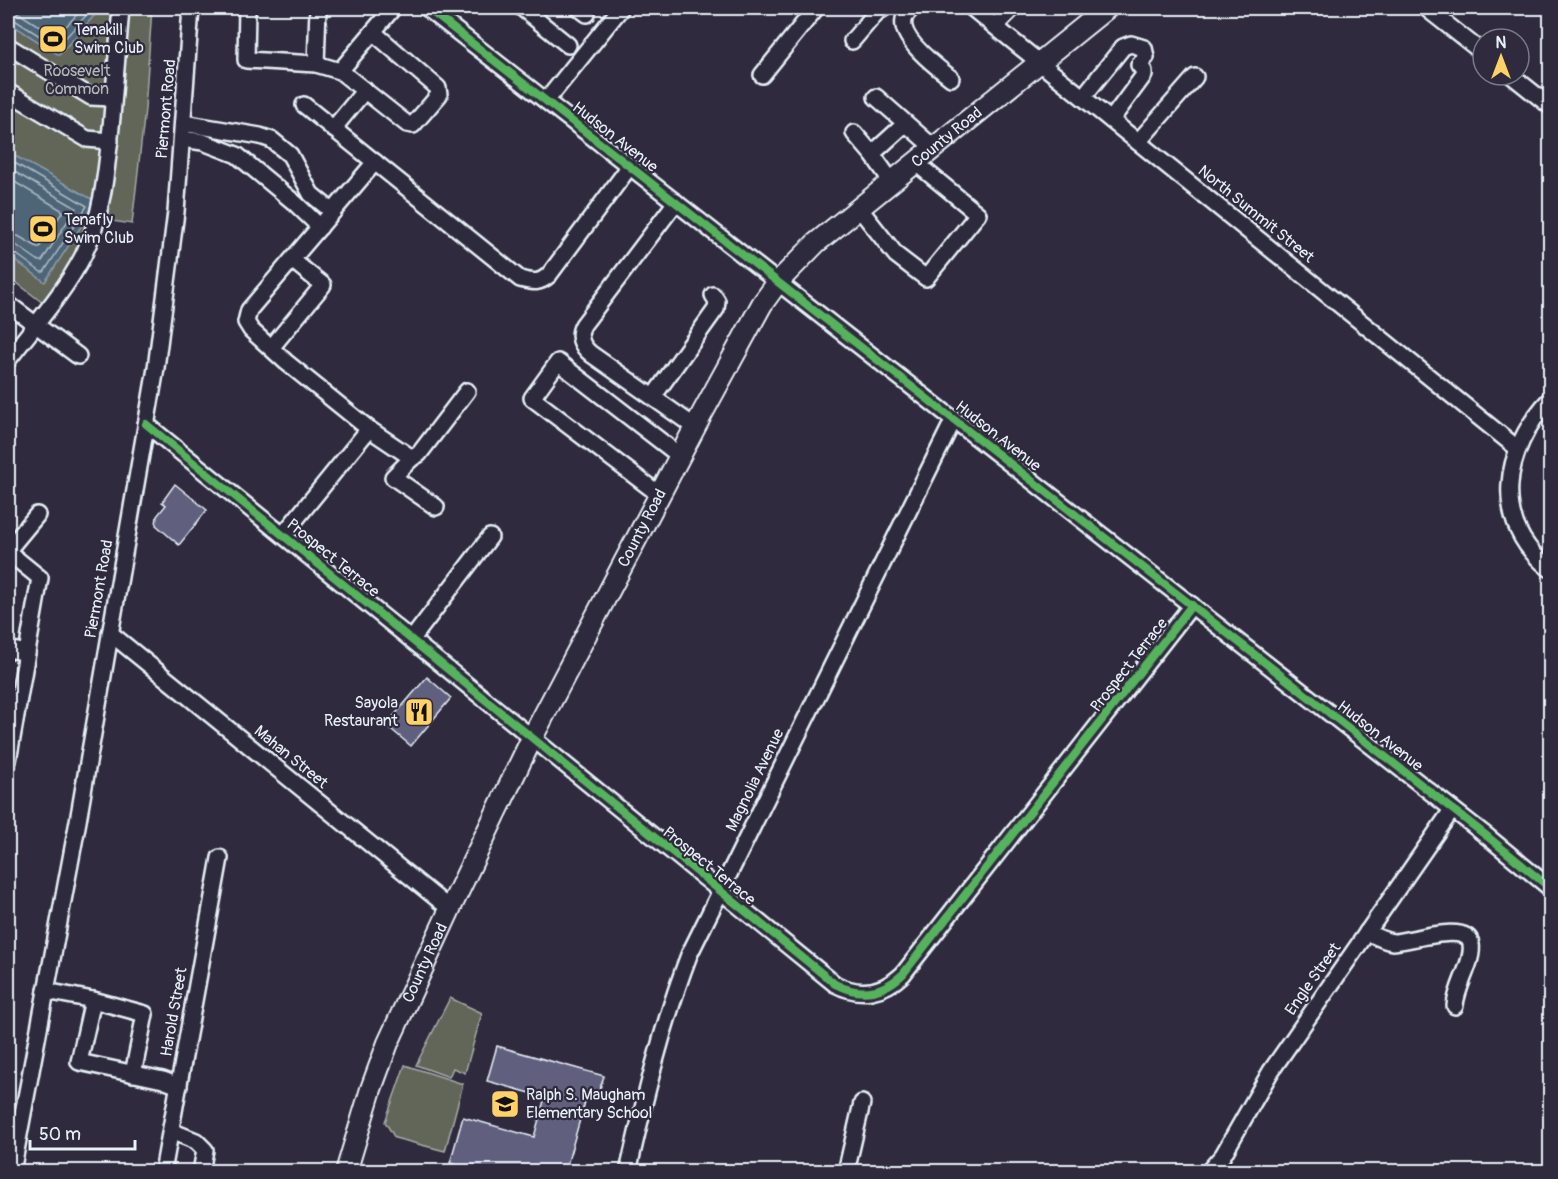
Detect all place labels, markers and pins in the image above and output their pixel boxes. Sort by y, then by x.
place label: Tenakill Swim Club [74,20,144,58]
sports icon: Tenakill Swim Club [37,23,69,55]
place label: Tenafly Swim Club [64,210,134,248]
sports icon: Tenafly Swim Club [27,213,59,245]
place label: Sayola Restaurant [324,693,399,731]
restaurant icon: Sayola Restaurant [403,696,435,728]
place label: Ralph S. Maugham Elementary School [526,1085,652,1123]
school or university icon: Ralph S. Maugham Elementary School [489,1088,521,1120]

